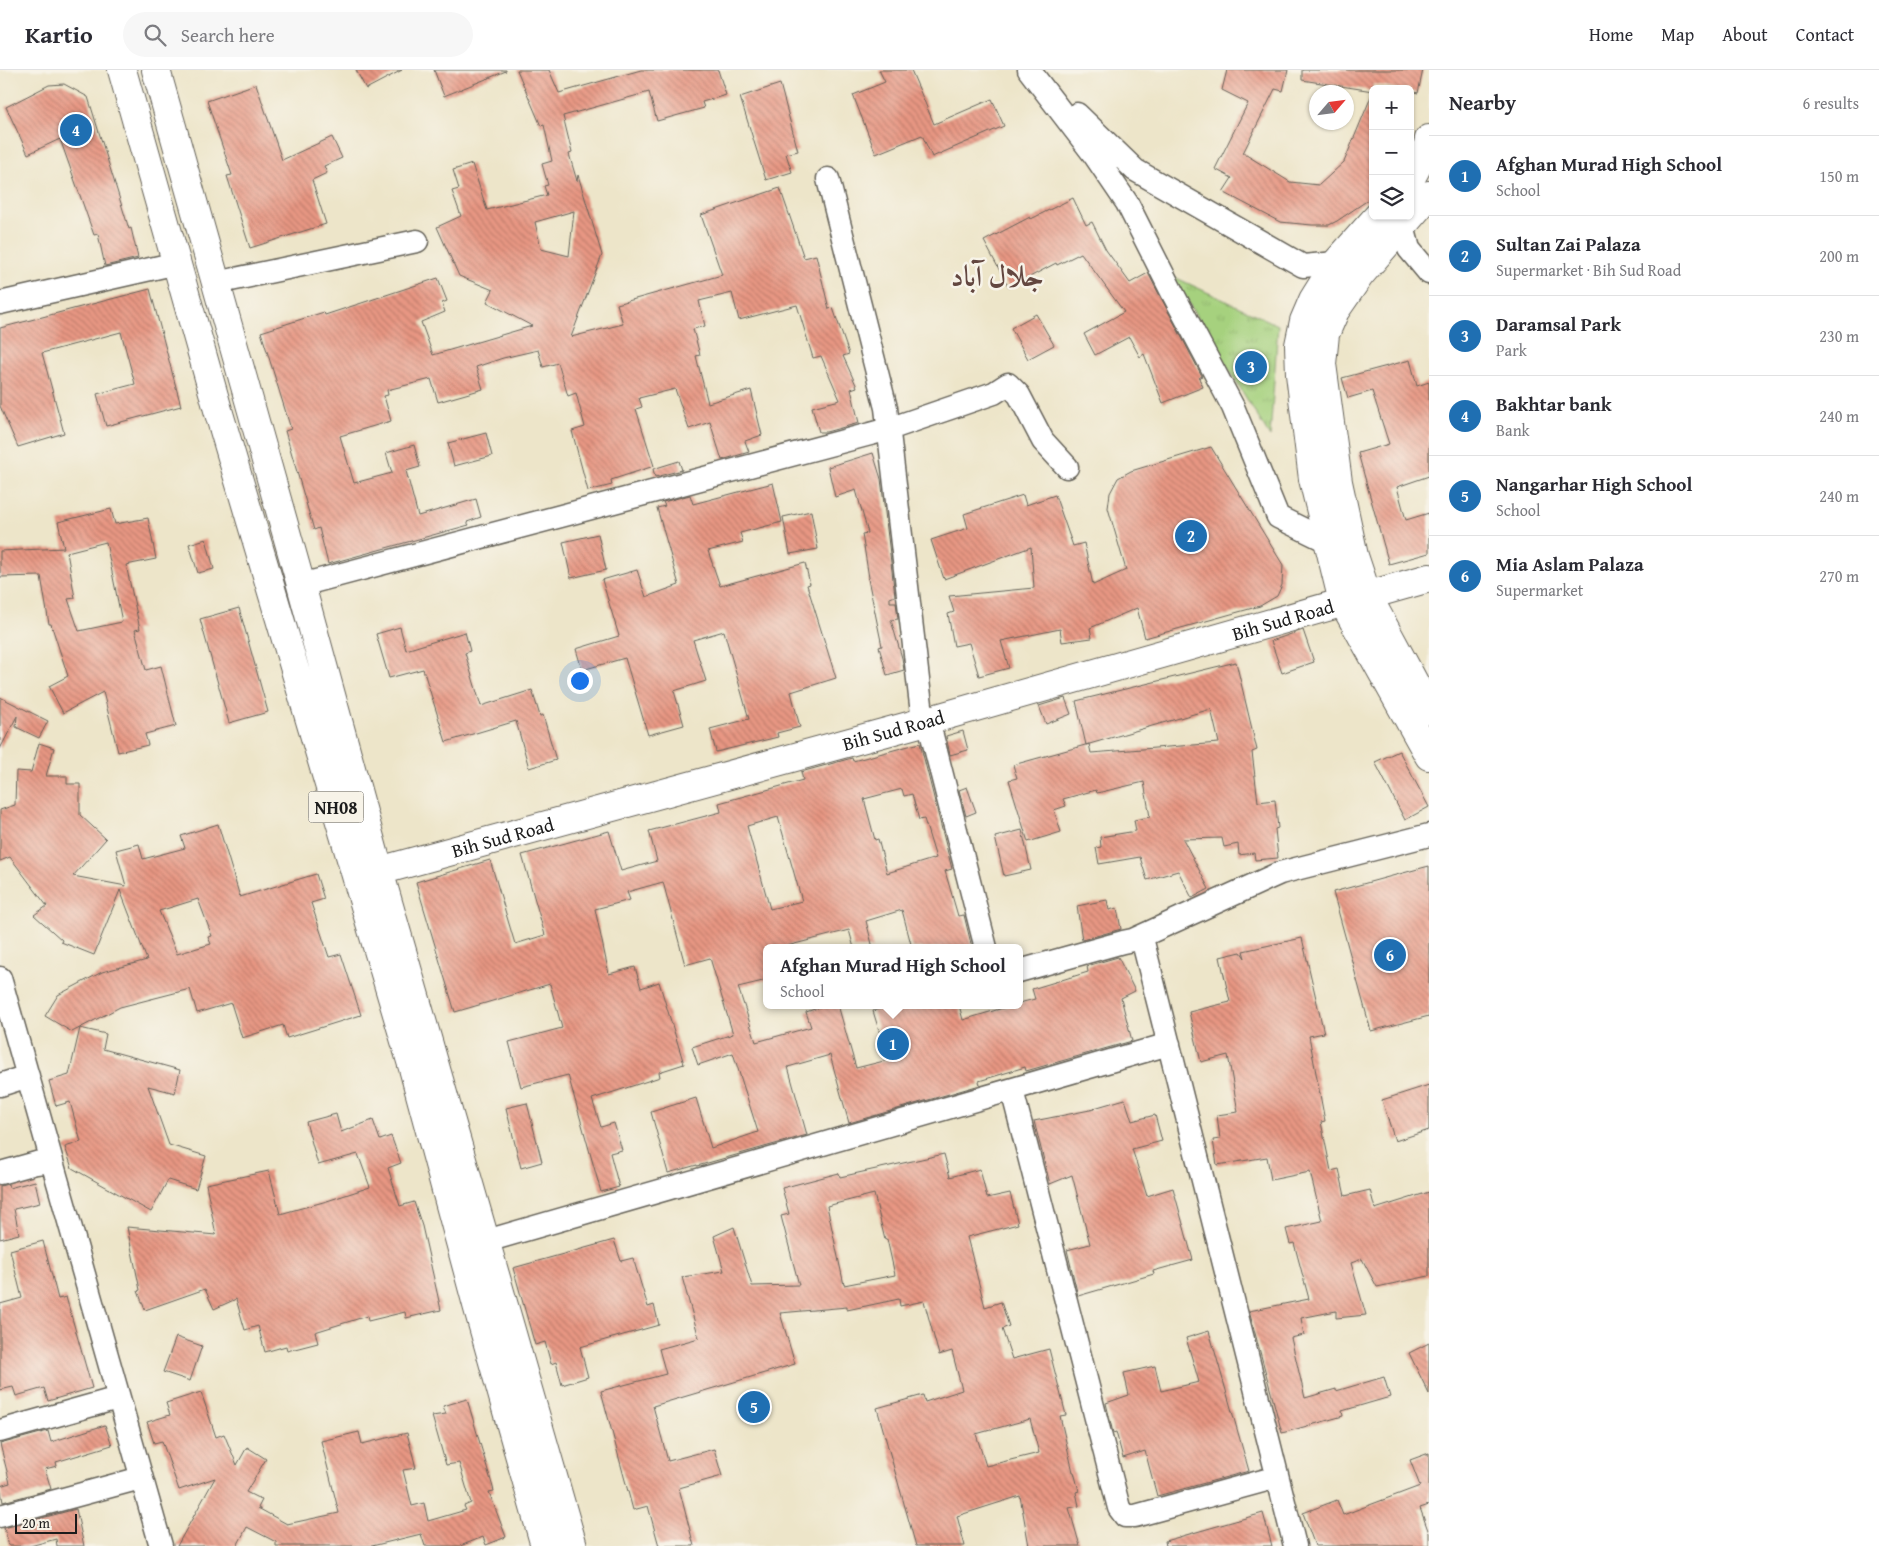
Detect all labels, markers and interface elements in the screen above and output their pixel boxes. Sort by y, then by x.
search box [123,12,473,57]
text: Kartio [25,17,93,52]
icon: search [141,21,169,49]
text: Search here [181,21,275,49]
text: Home [1589,21,1633,48]
text: Map [1661,21,1694,48]
text: About [1722,21,1768,48]
text: Contact [1796,21,1854,48]
north arrow [1309,85,1354,130]
map controls [1369,85,1414,220]
button: + [1369,85,1414,130]
text: Nearby [1449,87,1516,118]
text: 6 results [1802,91,1859,115]
pin: 4 [60,111,92,149]
button: − [1369,130,1414,175]
text: Afghan Murad High School [1496,150,1722,178]
text: 1 [1461,164,1469,188]
text: 150 m [1819,164,1859,188]
button: layers [1369,175,1414,220]
text: School [1496,178,1540,202]
text: Sultan Zai Palaza [1496,230,1641,258]
text: 2 [1461,244,1469,268]
text: 200 m [1819,244,1859,268]
district label: جلال آباد [951,254,1043,297]
text: Supermarket · Bih Sud Road [1496,258,1681,282]
text: Daramsal Park [1496,310,1621,338]
text: 3 [1461,324,1469,348]
text: 230 m [1819,324,1859,348]
text: Park [1496,338,1527,362]
pin: 3 [1235,348,1267,386]
text: Bakhtar bank [1496,390,1612,418]
text: 4 [1461,404,1469,428]
text: 240 m [1819,404,1859,428]
text: Bank [1496,418,1530,442]
text: Nangarhar High School [1496,470,1692,498]
text: 5 [1461,484,1469,508]
text: 240 m [1819,484,1859,508]
text: School [1496,498,1540,522]
pin: 2 [1175,517,1207,555]
text: Mia Aslam Palaza [1496,550,1644,578]
text: 6 [1461,564,1469,588]
text: 270 m [1819,564,1859,588]
text: Supermarket [1496,578,1583,602]
street label: Bih Sud Road [1229,592,1338,647]
your location [567,668,593,694]
street label: Bih Sud Road [839,702,948,757]
road number: NH08 [308,792,364,822]
street label: Bih Sud Road [448,810,558,864]
pin: 6 [1374,936,1406,974]
popup [763,944,1023,1009]
text: Afghan Murad High School [780,951,1006,979]
text: School [780,979,824,1003]
pin: 1 [877,1025,909,1063]
pin: 5 [738,1388,770,1426]
scale bar [15,1511,78,1534]
text: 20 m [22,1513,50,1533]

